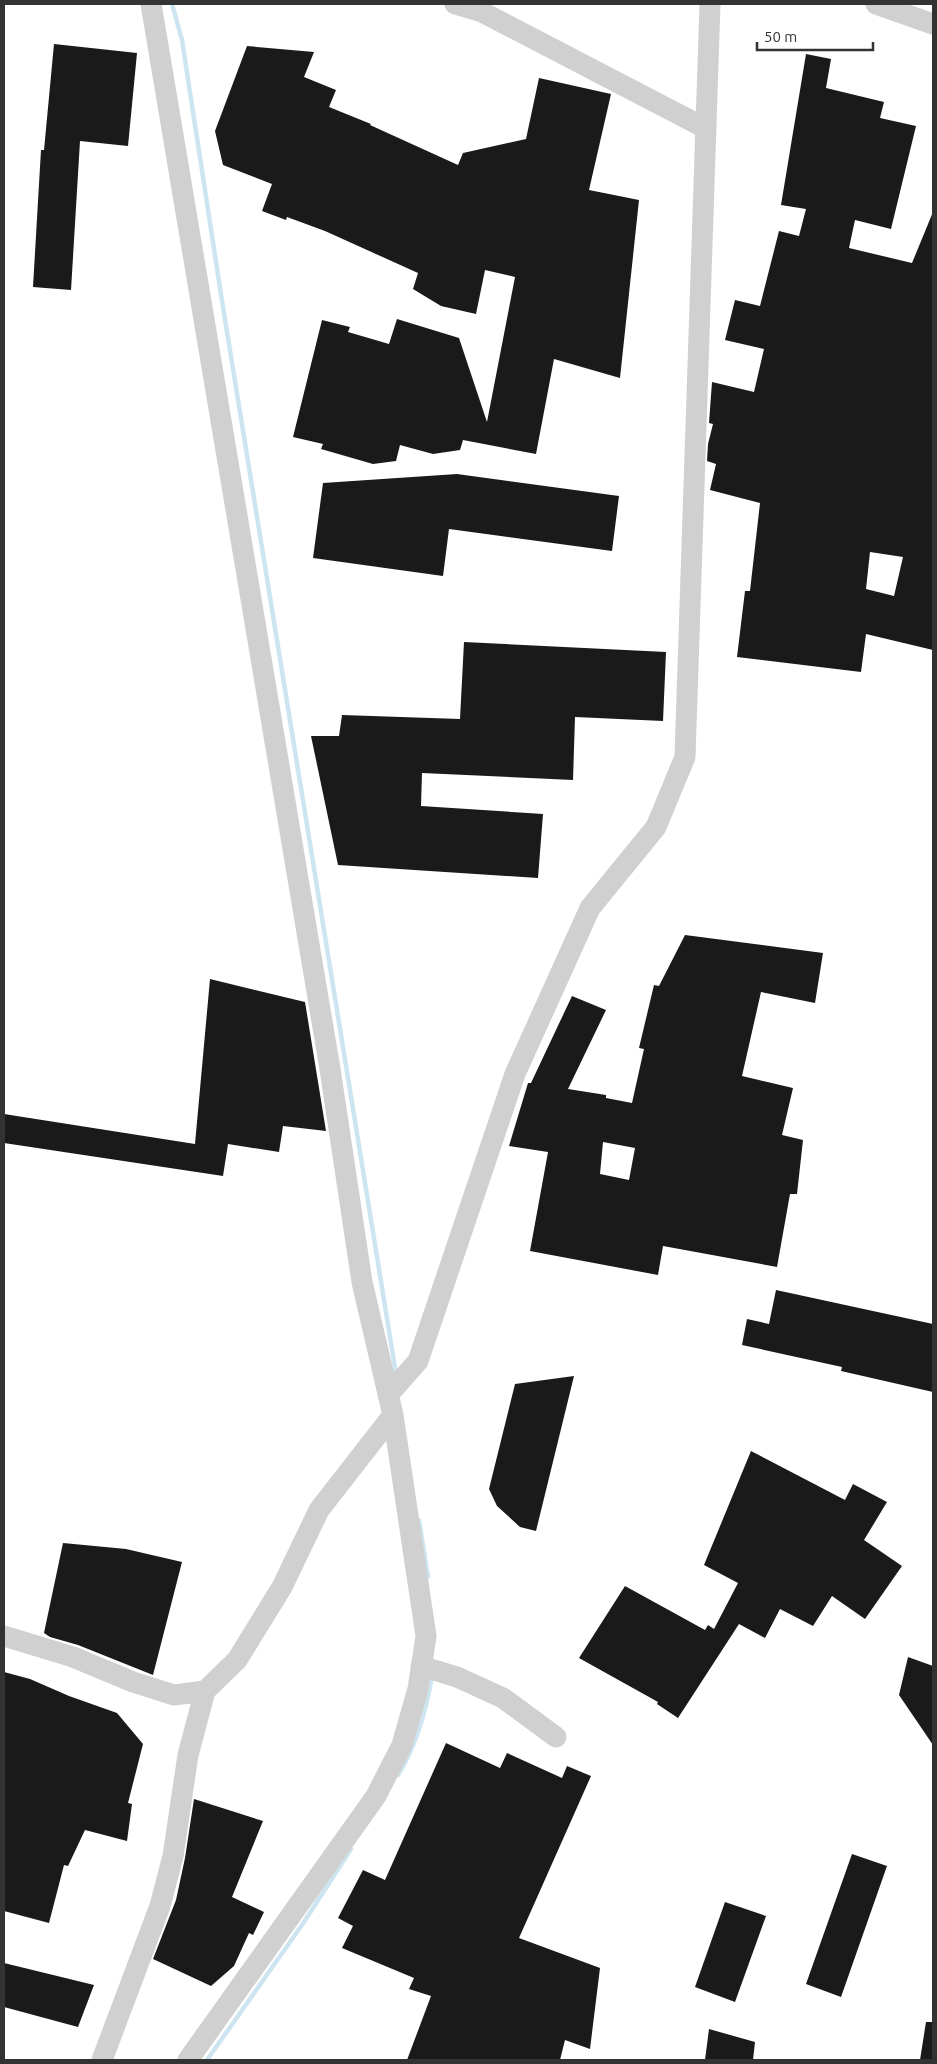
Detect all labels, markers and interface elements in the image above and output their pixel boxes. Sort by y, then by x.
scale bar [757,20,873,52]
text: 50 m [764,28,797,45]

